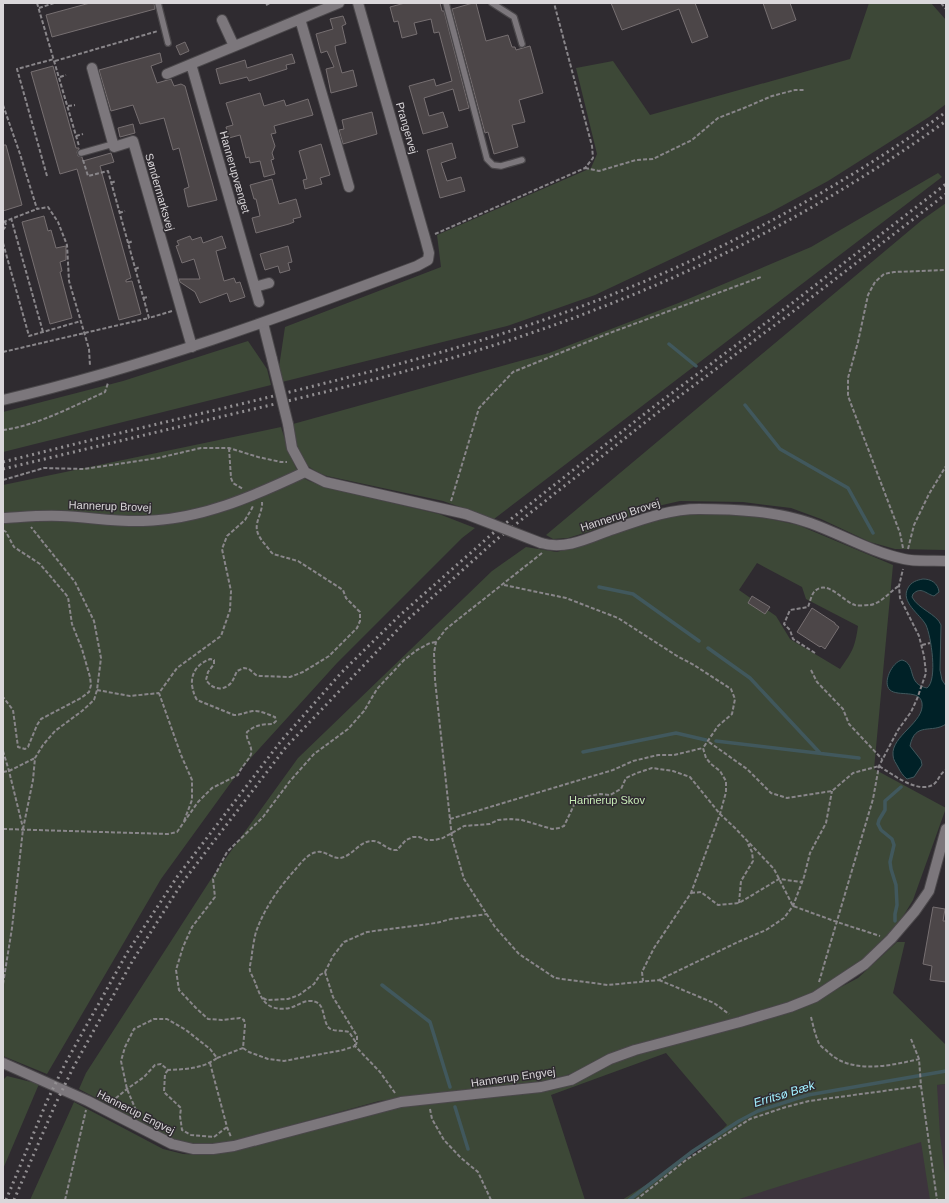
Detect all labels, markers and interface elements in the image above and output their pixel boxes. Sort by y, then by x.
street label: Prangervej [394,101,420,155]
street label: Hannerupvænget [218,129,252,215]
street label: Søndermarksvej [143,152,177,232]
street label: Hannerup Brovej [579,497,661,533]
street label: Hannerup Brovej [69,499,151,513]
park label: Hannerup Skov [569,794,645,806]
street label: Hannerup Engvej [470,1065,556,1089]
water label: Erritsø Bæk [752,1078,817,1110]
street label: Hannerup Engvej [95,1087,177,1137]

